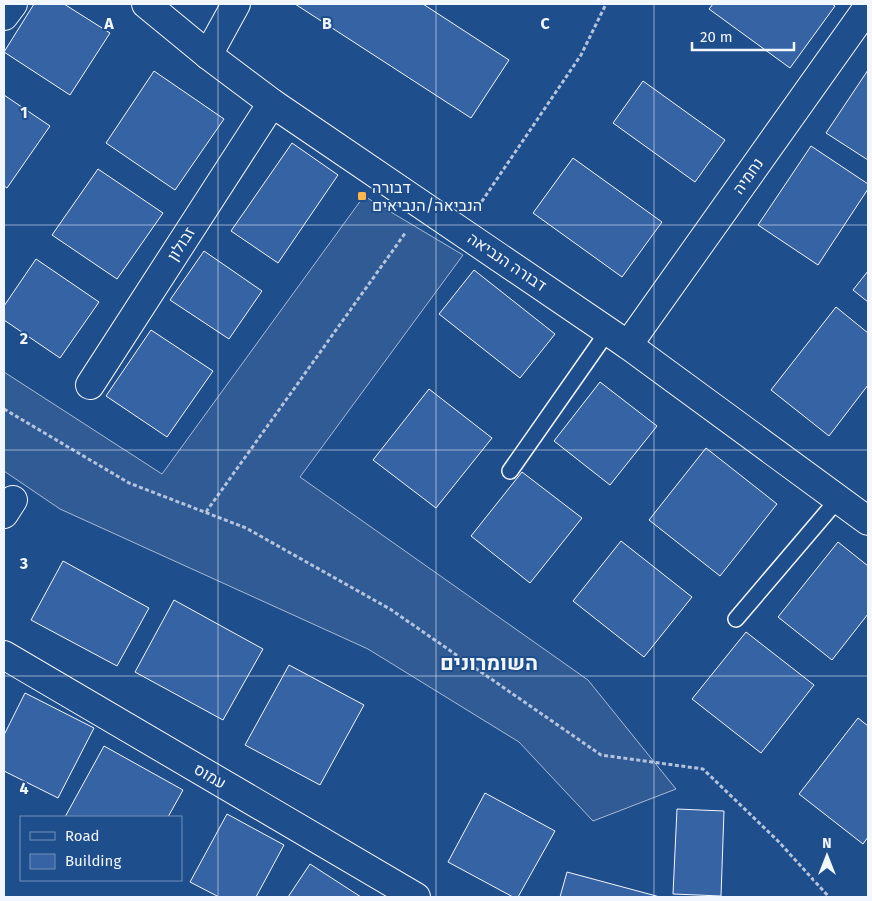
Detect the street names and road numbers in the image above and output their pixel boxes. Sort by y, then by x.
street label: נחמיה [729,154,767,198]
street label: זבולון [163,223,199,264]
street label: דבורה הנביאה [464,229,550,295]
street label: עמוס [190,759,230,793]

